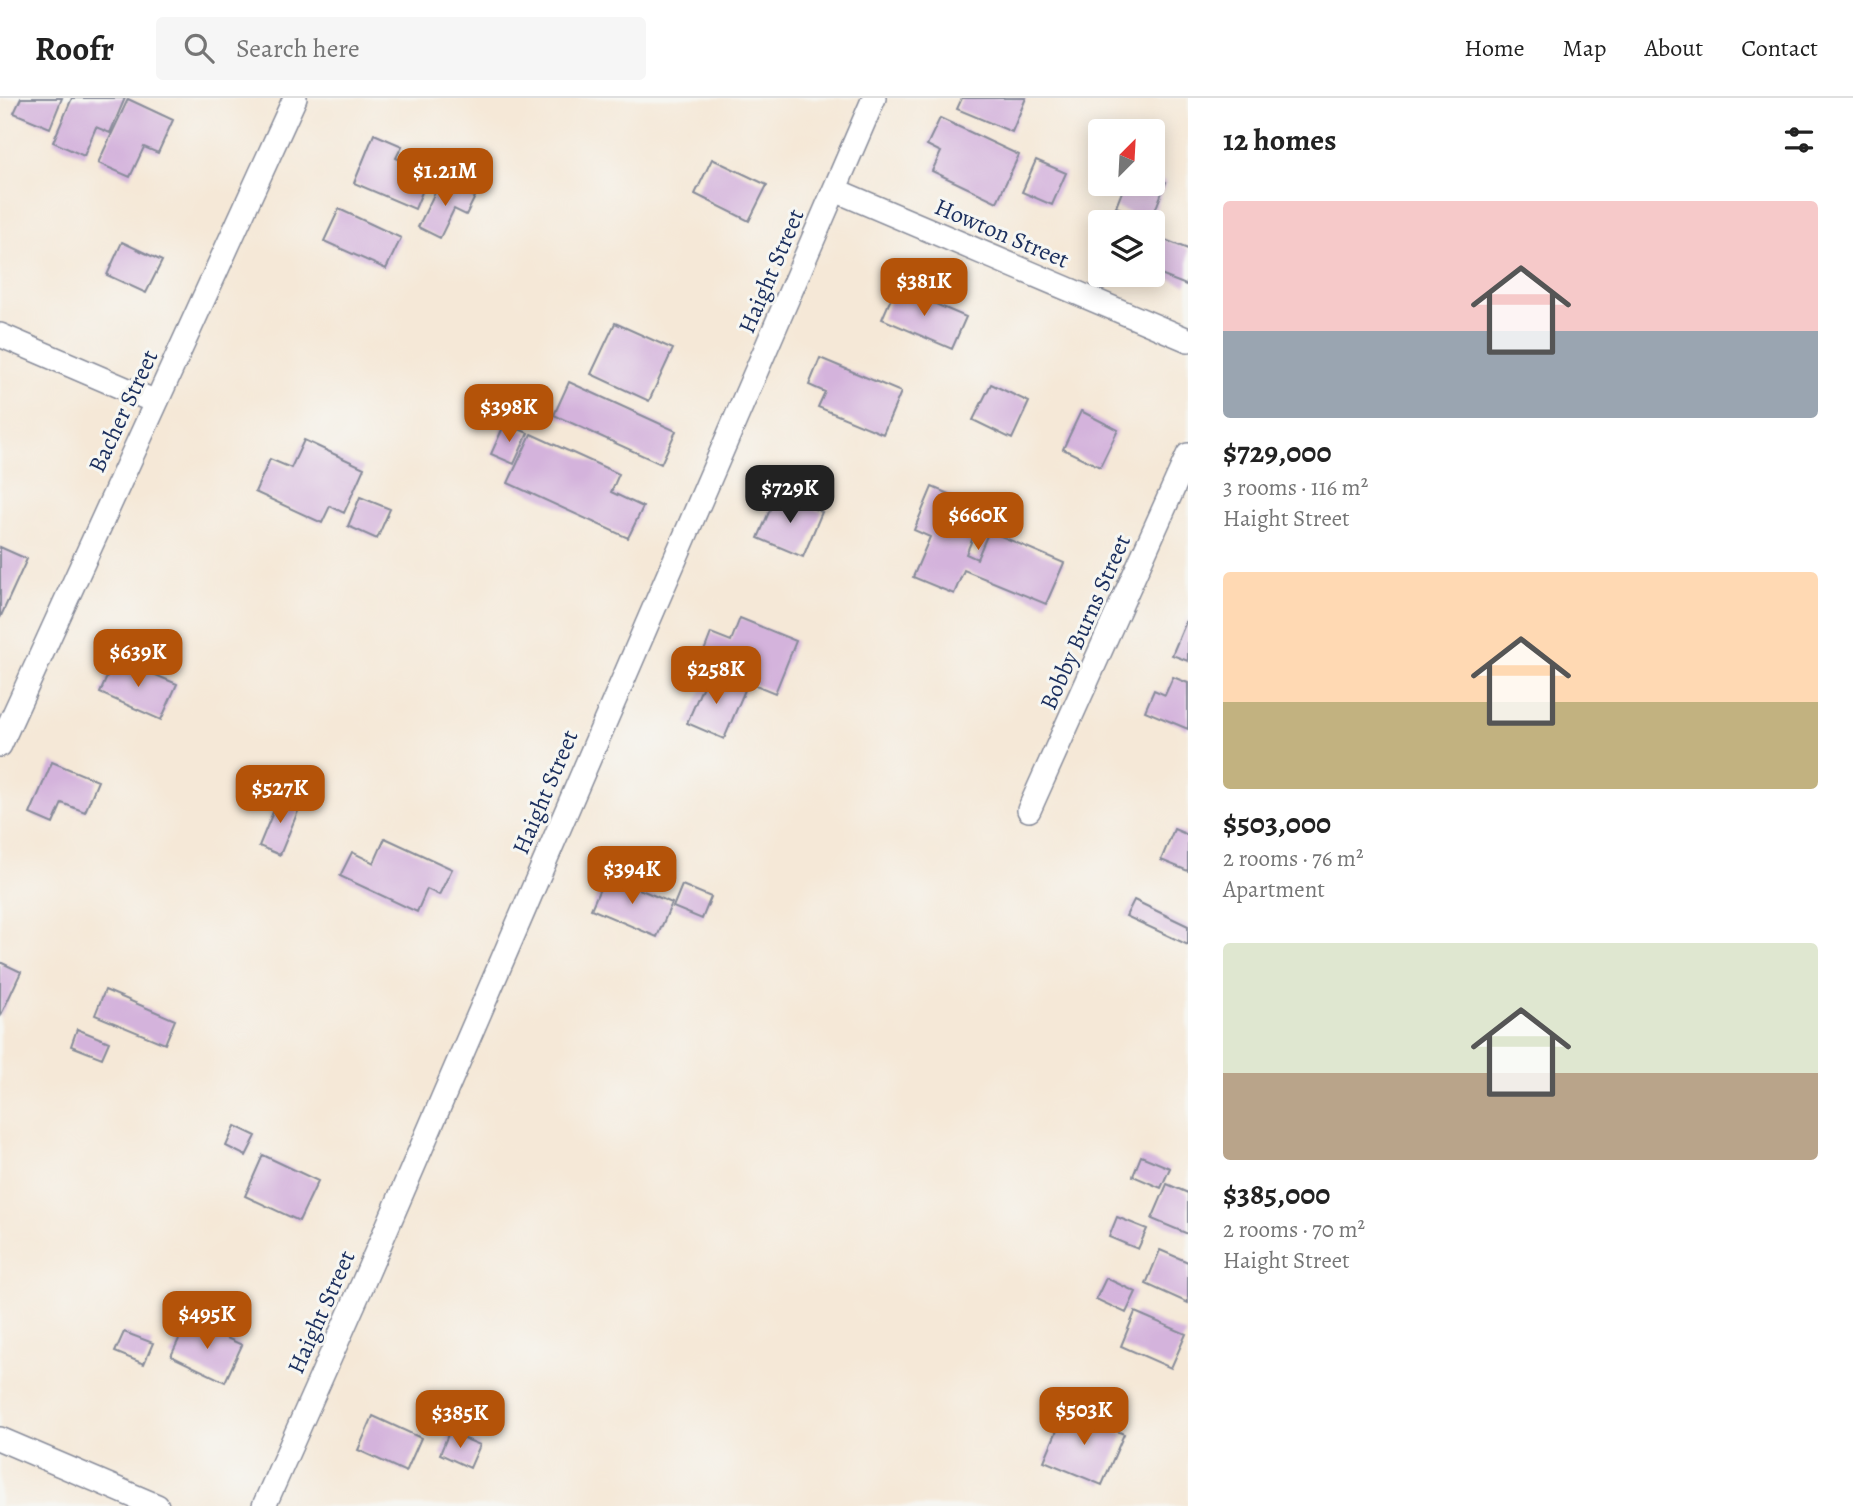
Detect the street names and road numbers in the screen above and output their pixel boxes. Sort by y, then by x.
street label: Howton Street [930,190,1074,276]
street label: Haight Street [730,204,812,338]
street label: Bacher Street [81,344,165,478]
street label: Bobby Burns Street [1032,529,1138,715]
street label: Haight Street [504,725,586,859]
street label: Haight Street [280,1245,363,1379]

